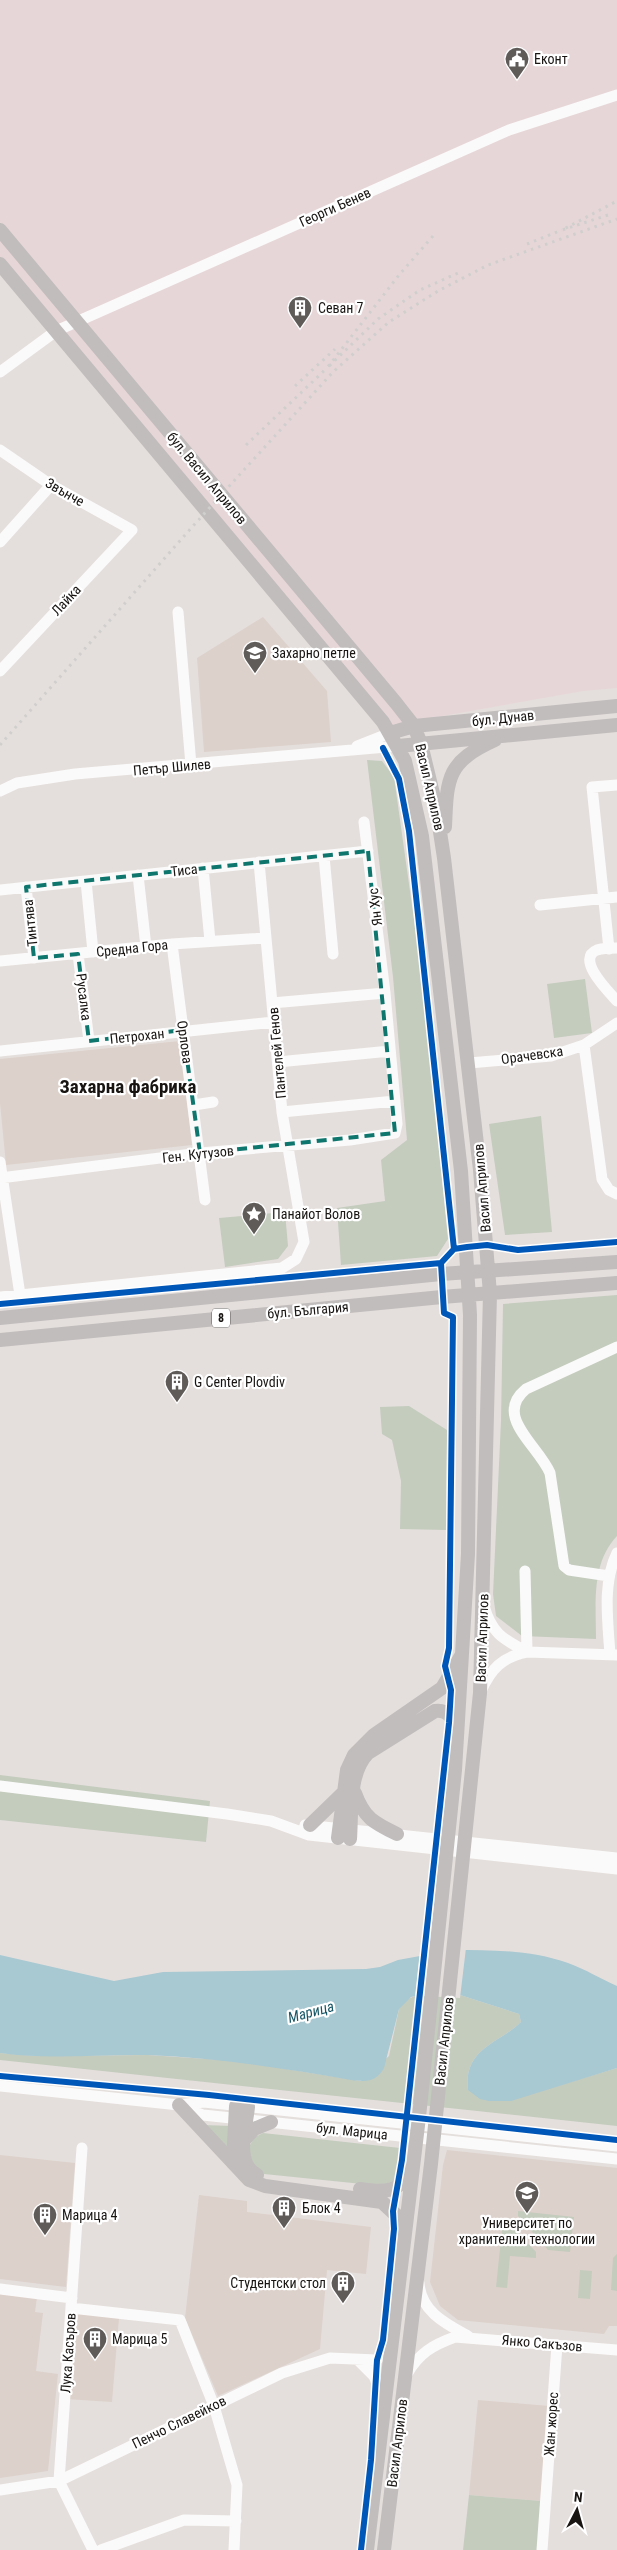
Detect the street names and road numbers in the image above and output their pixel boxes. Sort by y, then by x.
street label: Георги Бенев [297,184,373,230]
street label: бул. Васил Априлов [164,429,250,527]
street label: Звънче [43,475,88,510]
street label: Лайка [48,581,84,619]
street label: бул. Дунав [471,707,535,729]
street label: Васил Априлов [412,742,448,832]
street label: Петър Шилев [132,756,212,778]
street label: Тиса [170,861,198,879]
street label: Ян Хус [365,887,385,927]
street label: Тинтява [20,899,40,947]
street label: Средна Гора [95,936,169,960]
street label: Русалка [73,973,95,1021]
street label: Пантелей Генов [265,1007,289,1099]
street label: Орлова [174,1020,196,1064]
street label: Петрохан [109,1025,165,1047]
street label: Орачевска [500,1043,564,1067]
street label: Ген. Кутузов [161,1142,235,1166]
street label: Васил Априлов [470,1143,494,1233]
street label: бул. България [267,1298,349,1322]
road number: 8 [212,1309,230,1328]
street label: Васил Априлов [472,1593,492,1683]
street label: Васил Априлов [431,1996,457,2086]
street label: бул. Марица [315,2119,389,2143]
street label: Лука Касъров [57,2312,79,2394]
street label: Янко Сакъзов [501,2331,583,2355]
street label: Жан жорес [541,2391,561,2457]
street label: Пенчо Славейков [129,2392,229,2452]
street label: Васил Априлов [384,2398,410,2488]

